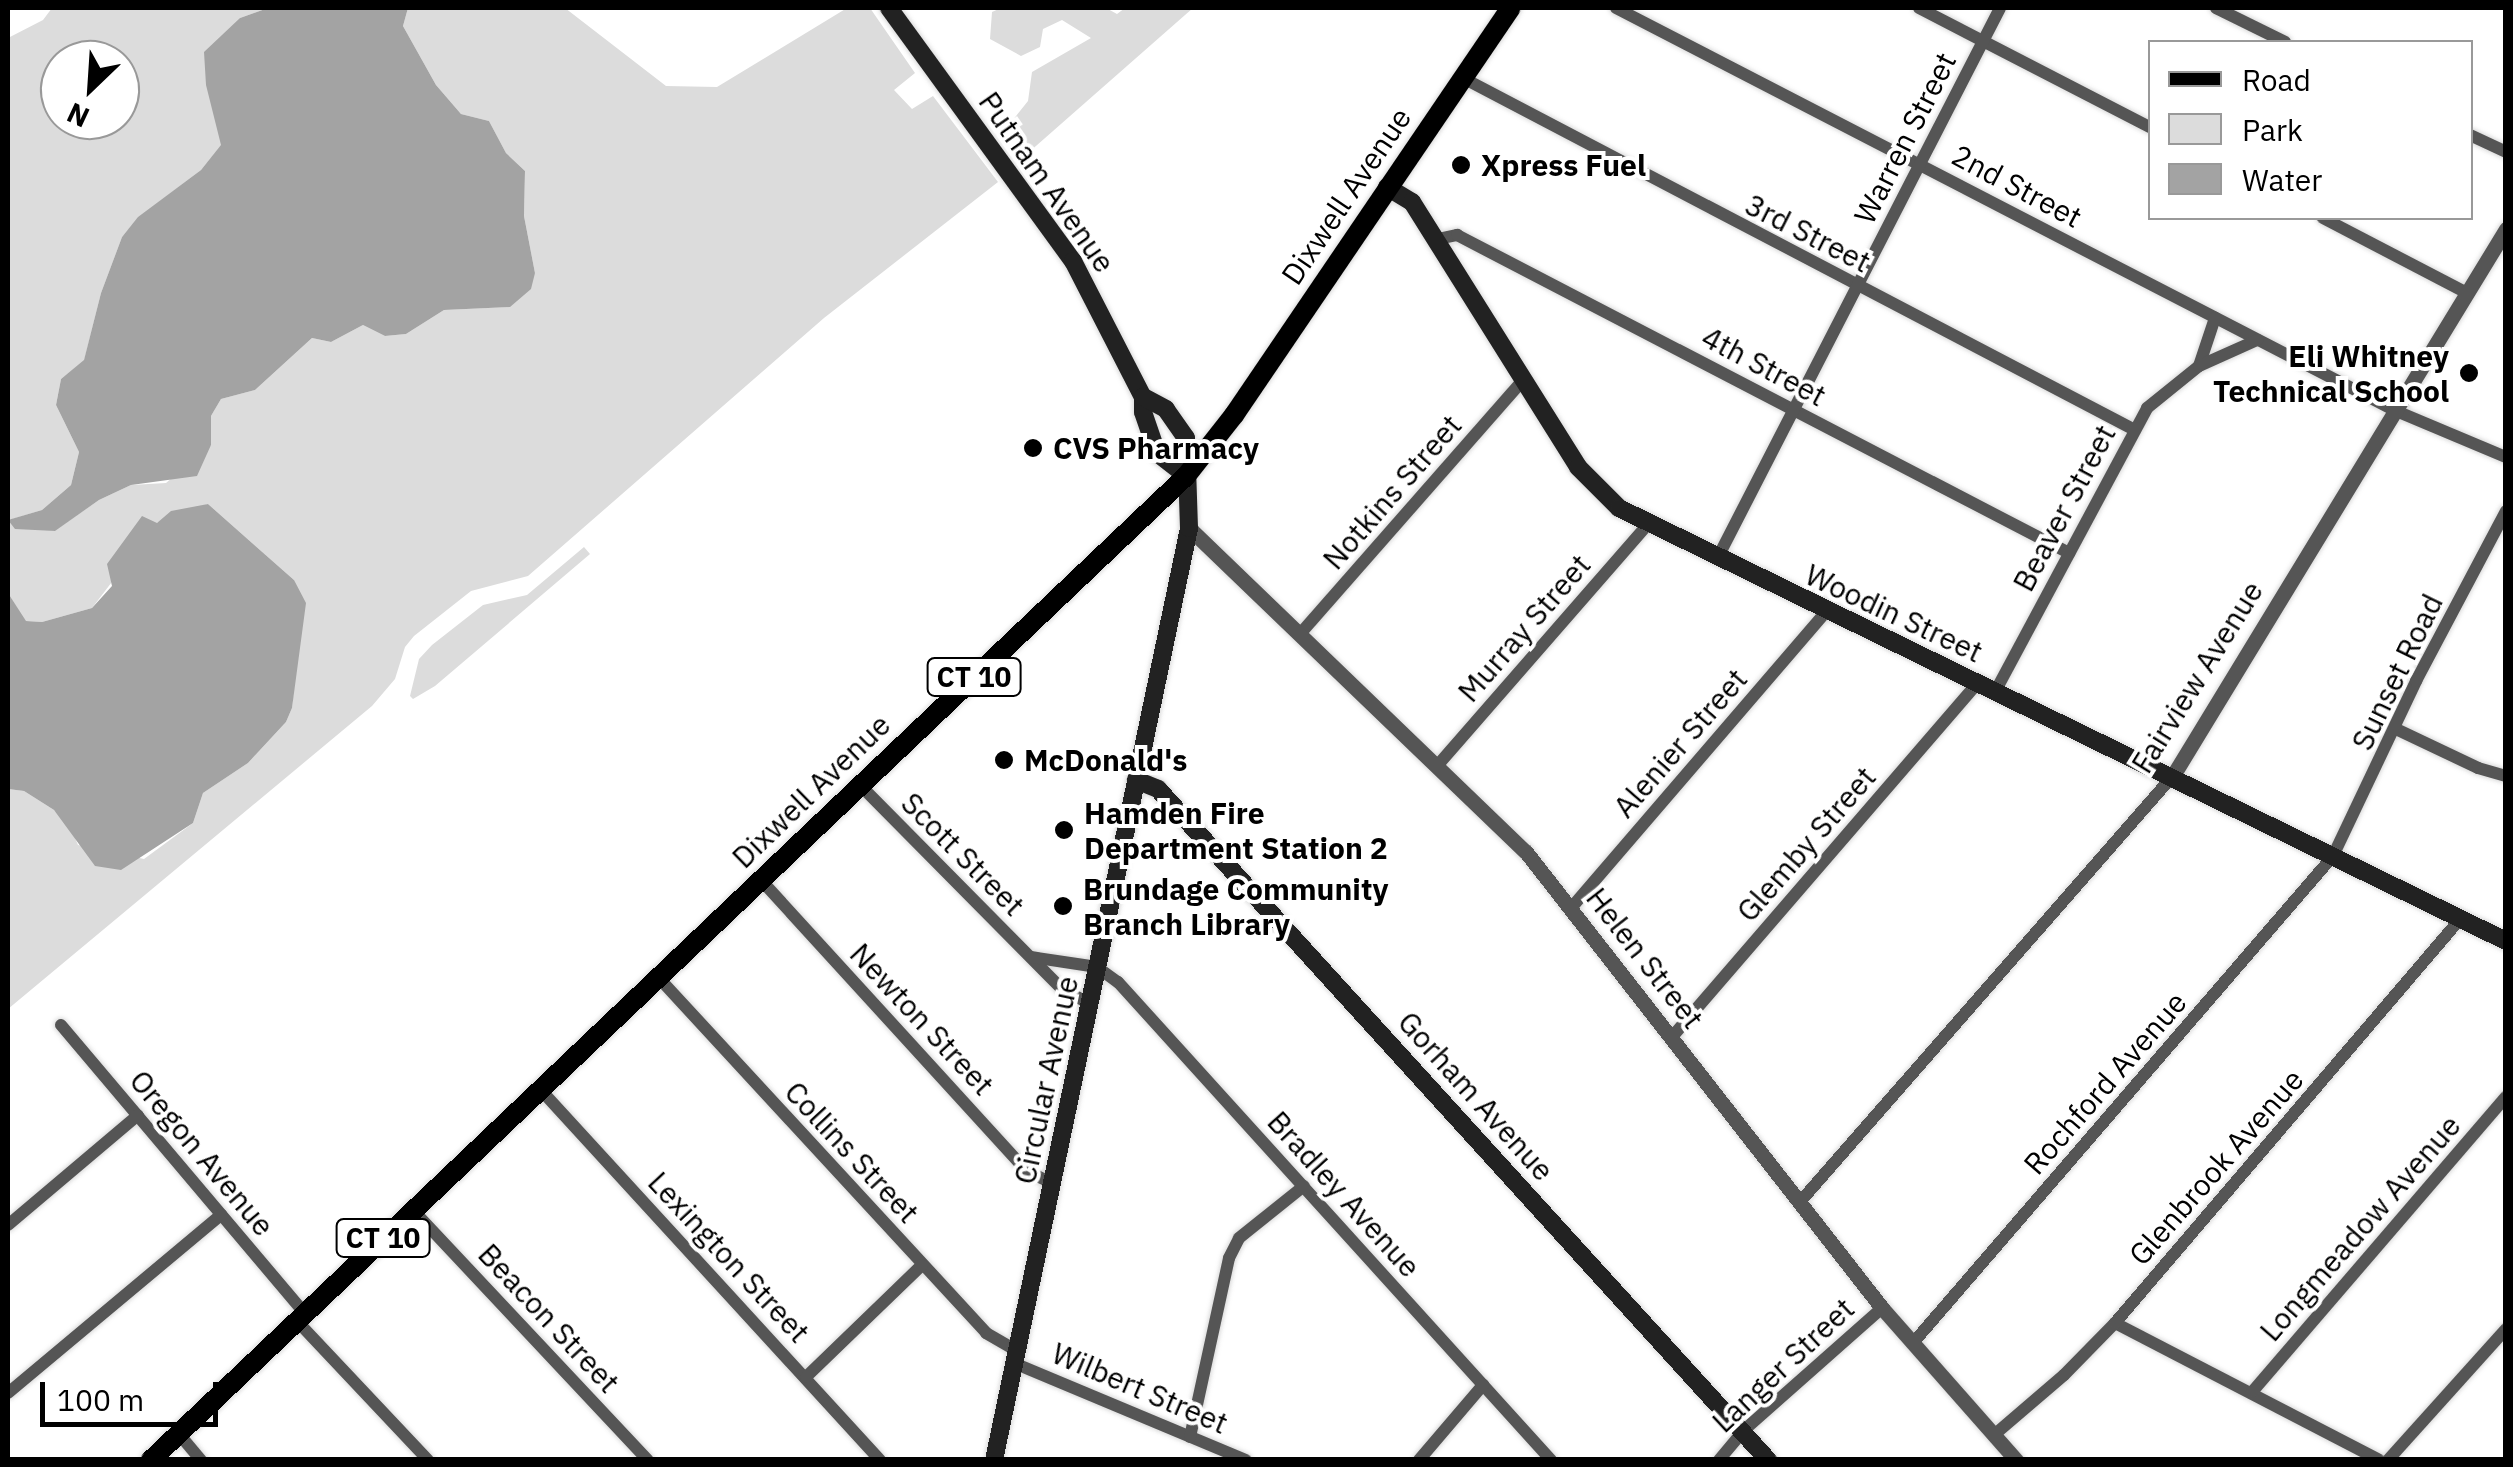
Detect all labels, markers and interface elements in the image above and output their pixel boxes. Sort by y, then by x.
north arrow [40,40,140,140]
legend [2148,40,2473,220]
street label: Warren Street [1846,46,1964,230]
text: Road [2242,60,2311,99]
street label: Putnam Avenue [971,85,1123,279]
text: N [61,95,95,137]
street label: Dixwell Avenue [1274,101,1418,291]
text: Park [2242,110,2303,149]
street label: 2nd Street [1946,137,2088,235]
place label: Xpress Fuel [1481,147,1646,183]
marker: Xpress Fuel [1450,154,1472,176]
text: Water [2242,160,2322,199]
street label: 3rd Street [1739,186,1877,280]
street label: 4th Street [1696,318,1832,414]
place label: Eli Whitney Technical School [2213,338,2449,408]
marker: Eli Whitney Technical School [2458,362,2480,384]
street label: Notkins Street [1315,407,1469,577]
street label: Beaver Street [2005,419,2123,597]
place label: CVS Pharmacy [1053,430,1259,466]
marker: CVS Pharmacy [1022,437,1044,459]
street label: Murray Street [1450,547,1598,709]
street label: Woodin Street [1800,556,1988,670]
street label: Fairview Avenue [2124,574,2270,780]
street label: Sunset Road [2344,588,2450,756]
road number: CT 10 [926,654,1022,700]
street label: Alenier Street [1606,661,1754,825]
street label: Dixwell Avenue [725,707,897,875]
place label: McDonald's [1024,742,1187,778]
marker: McDonald's [993,749,1015,771]
street label: Glemby Street [1729,759,1883,929]
street label: Scott Street [894,785,1032,923]
place label: Hamden Fire Department Station 2 [1084,795,1388,866]
marker: Hamden Fire Department Station 2 [1053,819,1075,841]
place label: Brundage Community Branch Library [1083,871,1388,942]
street label: Helen Street [1579,880,1711,1036]
marker: Brundage Community Branch Library [1052,895,1074,917]
street label: Newton Street [843,936,1001,1102]
street label: Circular Avenue [1006,973,1086,1187]
street label: Rochford Avenue [2016,985,2194,1181]
street label: Gorham Avenue [1391,1004,1561,1188]
street label: Glenbrook Avenue [2121,1062,2311,1272]
street label: Oregon Avenue [122,1063,282,1243]
street label: Collins Street [777,1074,927,1230]
street label: Bradley Avenue [1260,1104,1428,1284]
street label: Longmeadow Avenue [2252,1108,2468,1348]
street label: Lexington Street [641,1164,817,1350]
road number: CT 10 [336,1215,430,1261]
street label: Beacon Street [471,1236,627,1400]
street label: Langer Street [1705,1290,1861,1440]
street label: Wilbert Street [1047,1335,1233,1441]
scale bar [45,1362,222,1424]
text: 100 m [57,1380,144,1419]

